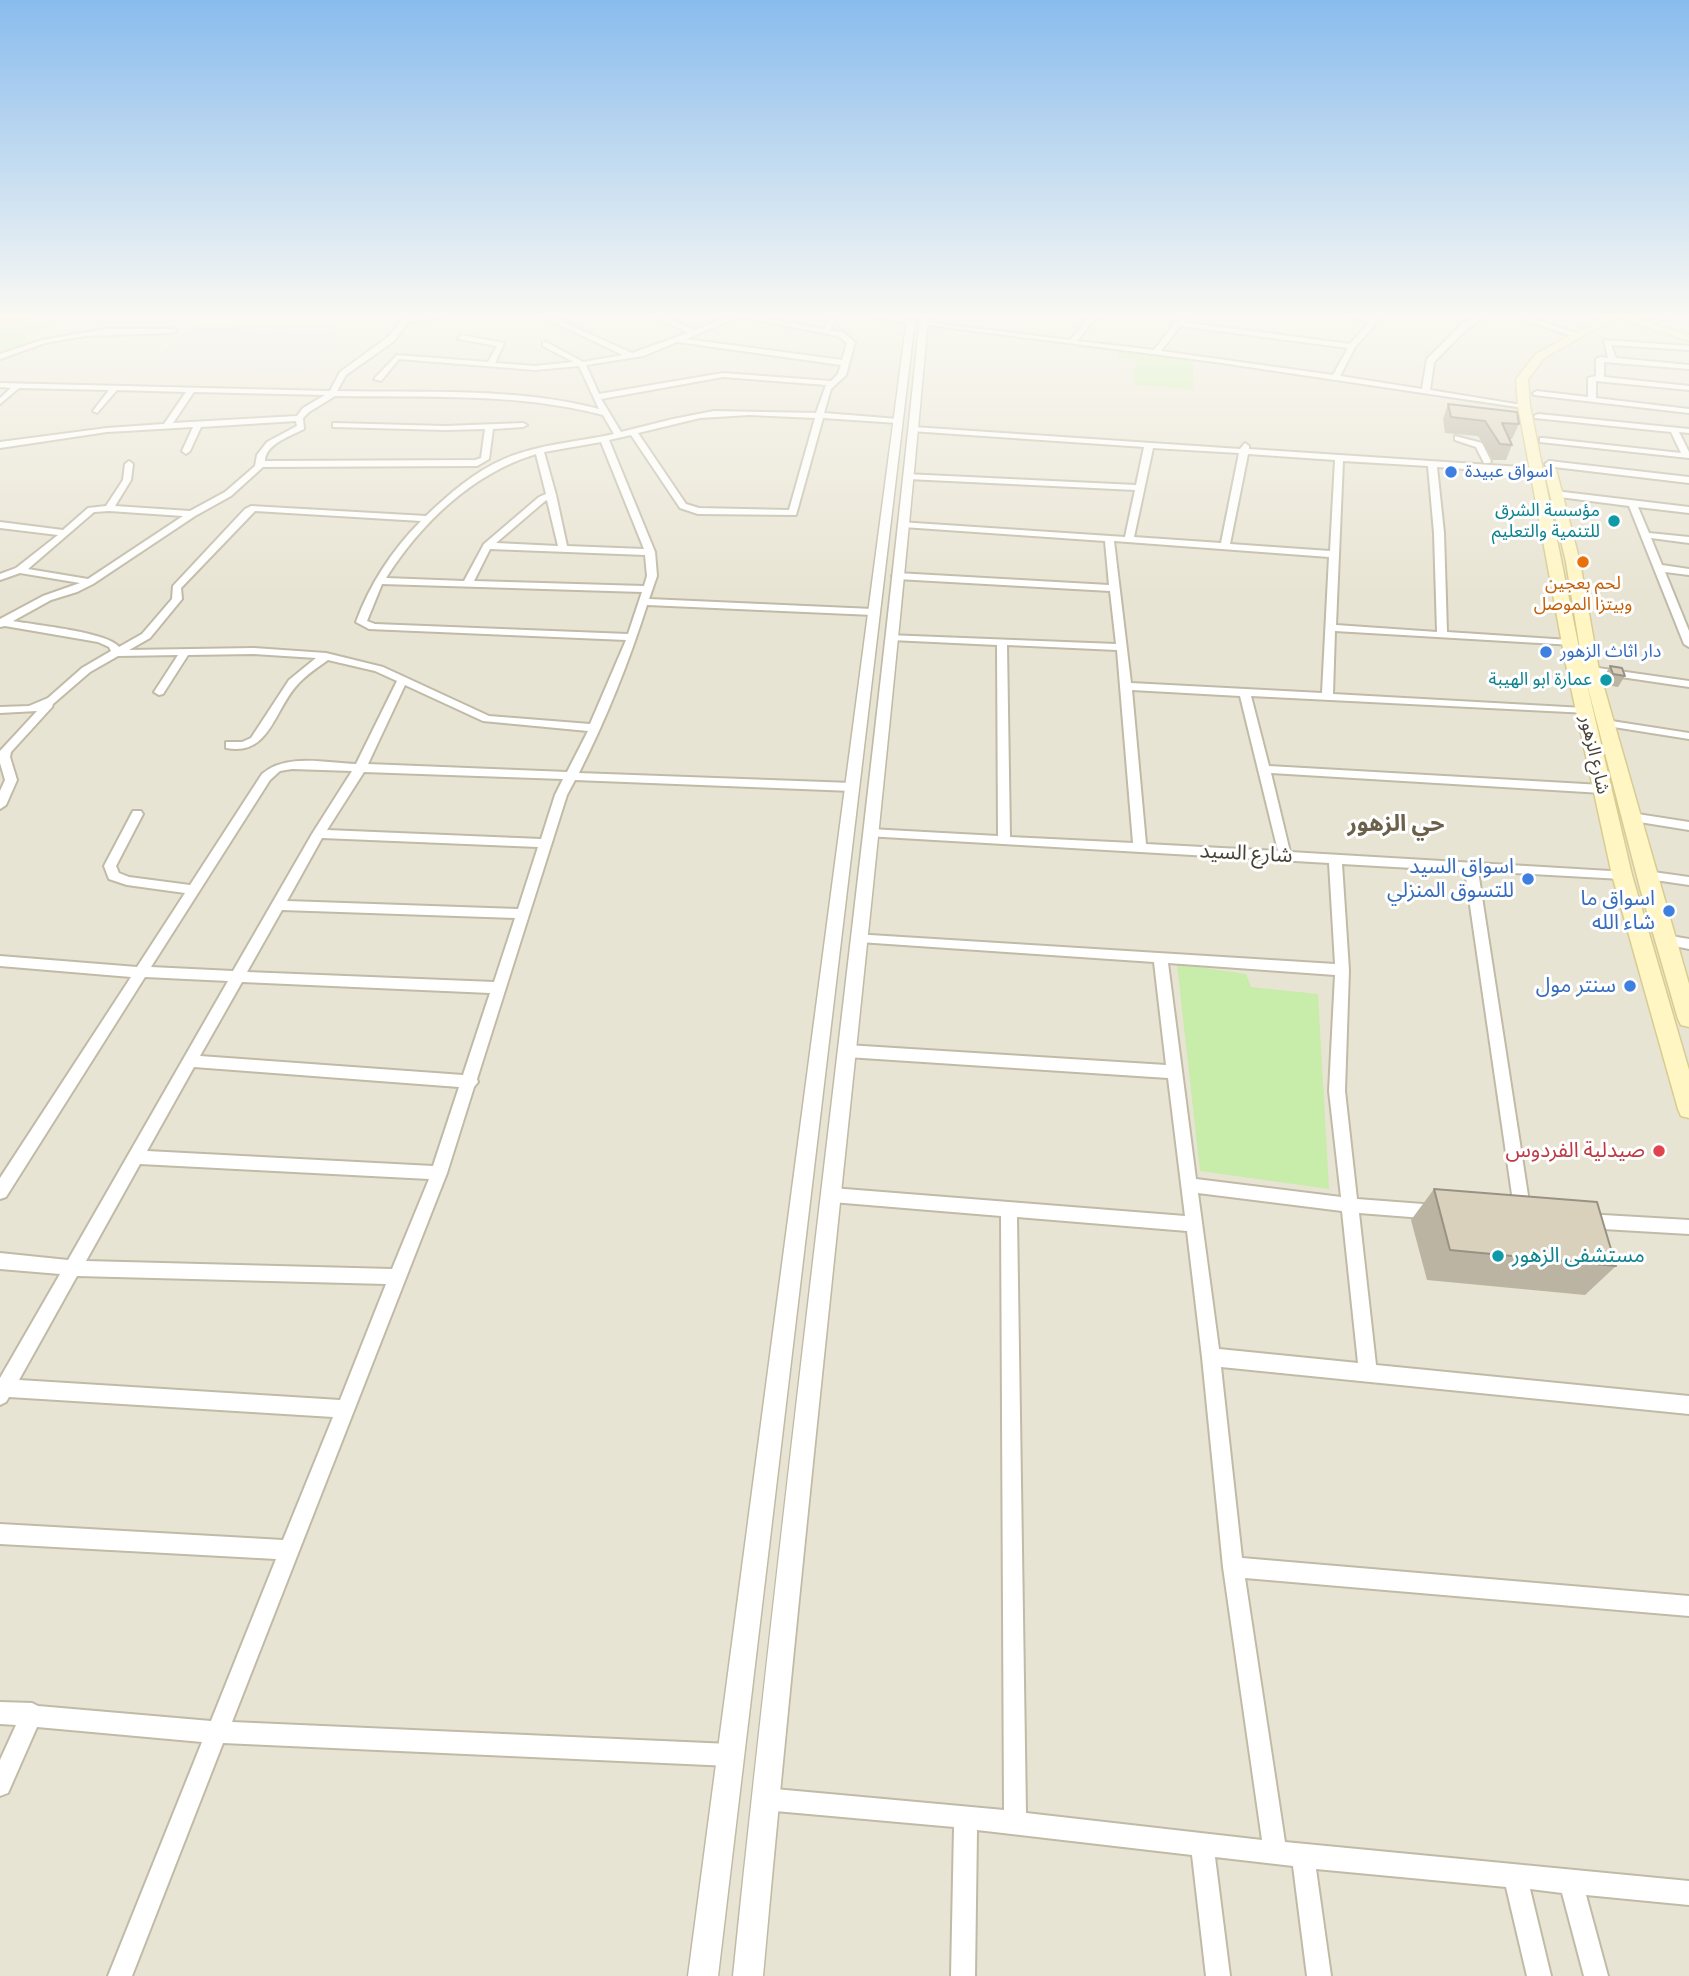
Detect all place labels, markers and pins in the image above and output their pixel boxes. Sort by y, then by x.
place label: اسواق عبيدة [1465,461,1553,483]
marker: اسواق عبيدة [1443,464,1459,480]
place label: مؤسسة الشرق للتنمية والتعليم [1492,500,1600,542]
marker: مؤسسة الشرق للتنمية والتعليم [1606,513,1622,529]
marker: لحم بعجين وبيتزا الموصل [1575,554,1591,570]
place label: لحم بعجين وبيتزا الموصل [1534,573,1632,616]
place label: دار اثاث الزهور [1560,641,1661,663]
marker: دار اثاث الزهور [1538,644,1554,660]
place label: عمارة ابو الهيبة [1489,669,1592,691]
marker: عمارة ابو الهيبة [1598,672,1614,688]
place label: اسواق السيد للتسوق المنزلي [1387,854,1514,904]
marker: اسواق السيد للتسوق المنزلي [1520,871,1536,887]
place label: اسواق ما شاء الله [1580,886,1655,936]
marker: اسواق ما شاء الله [1661,903,1677,919]
place label: سنتر مول [1536,973,1616,999]
marker: سنتر مول [1622,978,1638,994]
place label: صيدلية الفردوس [1505,1138,1645,1164]
marker: صيدلية الفردوس [1651,1143,1667,1159]
place label: مستشفى الزهور [1512,1243,1645,1269]
marker: مستشفى الزهور [1490,1248,1506,1264]

